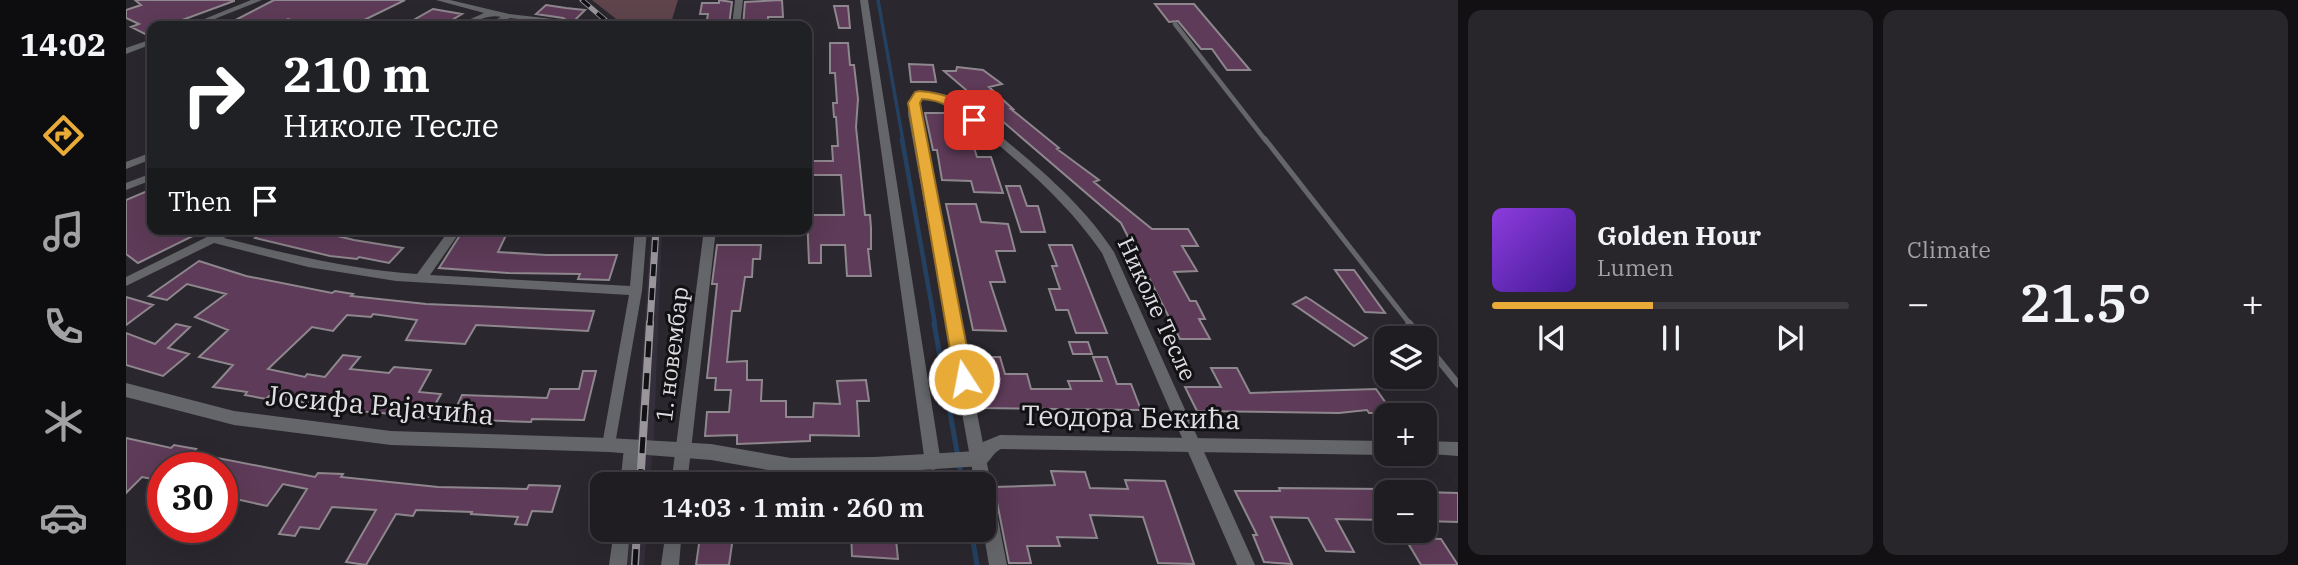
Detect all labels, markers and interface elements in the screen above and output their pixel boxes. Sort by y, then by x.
text: 14:02 [20,23,106,65]
text: 210 m [283,42,430,105]
icon: right [168,49,259,140]
pin [944,90,1004,150]
icon: arrive [955,101,993,139]
text: Николе Тесле [283,104,499,146]
icon: directions [39,111,88,160]
icon: arrive [246,182,284,220]
text: Then [168,184,232,218]
icon: music [39,207,88,256]
text: Golden Hour [1597,218,1761,252]
street label: Николе Тесле [1112,232,1204,385]
text: Climate [1907,234,1991,264]
text: Lumen [1597,252,1674,282]
text: 21.5° [2019,269,2152,336]
text: − [1907,278,1930,327]
text: + [2241,278,2264,327]
street label: 1. новембар [648,285,694,423]
icon: phone [39,302,88,351]
icon: previous [1533,319,1571,357]
icon: pause [1652,319,1690,357]
icon: next [1771,319,1809,357]
map controls [1374,326,1437,543]
button: layers [1374,326,1437,389]
position arrow [927,342,1001,416]
street label: Јосифа Рајачића [264,376,496,433]
street label: Теодора Бекића [1021,396,1241,437]
icon: climate [39,397,88,446]
button: + [1374,403,1437,466]
speed limit sign: 30 [147,452,238,543]
button: − [1374,480,1437,543]
text: 14:03 · 1 min · 260 m [662,490,924,524]
icon: car [39,493,88,542]

